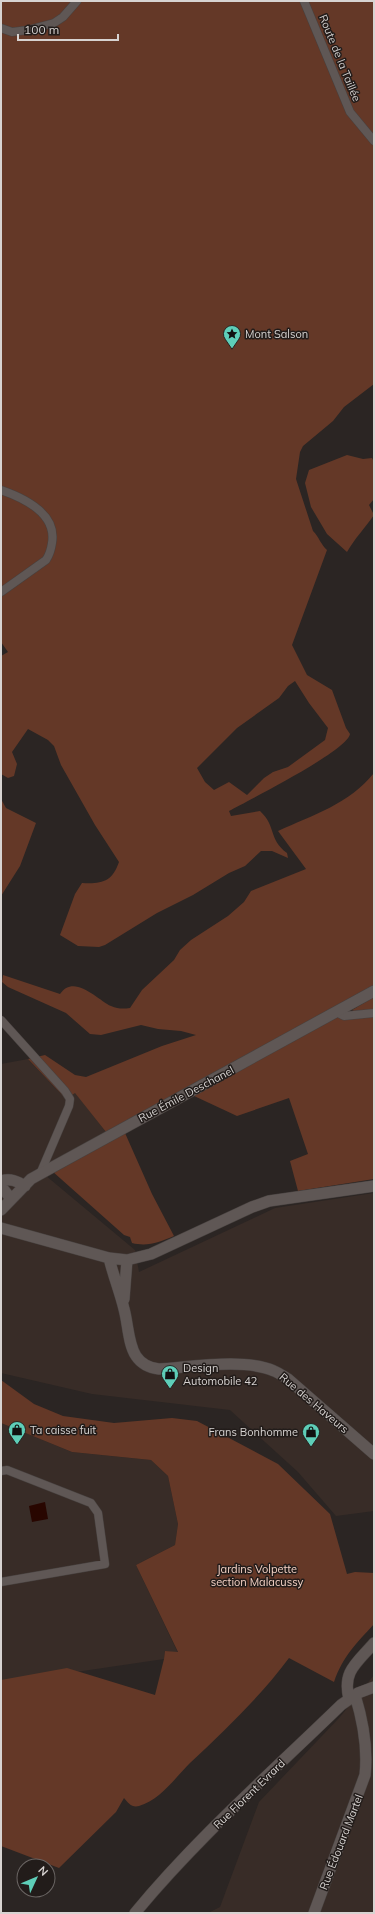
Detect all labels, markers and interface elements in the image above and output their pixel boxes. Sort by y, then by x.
street label: Route de la Taillée [316,12,364,104]
scale bar [18,16,118,42]
text: 100 m [24,22,59,37]
place icon: Mont Salson [222,324,242,349]
place label: Mont Salson [245,327,308,341]
street label: Rue Émile Deschanel [136,1063,236,1125]
place label: Design Automobile 42 [183,1361,258,1388]
shop icon: Design Automobile 42 [160,1364,180,1389]
street label: Rue des Haveurs [276,1370,352,1436]
shop icon: Ta caisse fuit [7,1420,27,1445]
shop icon: Frans Bonhomme [301,1422,321,1447]
place label: Ta caisse fuit [30,1423,96,1437]
place label: Frans Bonhomme [208,1425,298,1439]
park label: Jardins Volpette section Malacussy [211,1562,303,1589]
street label: Rue Florent Evrard [210,1756,288,1832]
street label: Rue Édouard Martel [316,1792,366,1892]
north arrow [16,1858,56,1898]
text: N [35,1863,51,1879]

